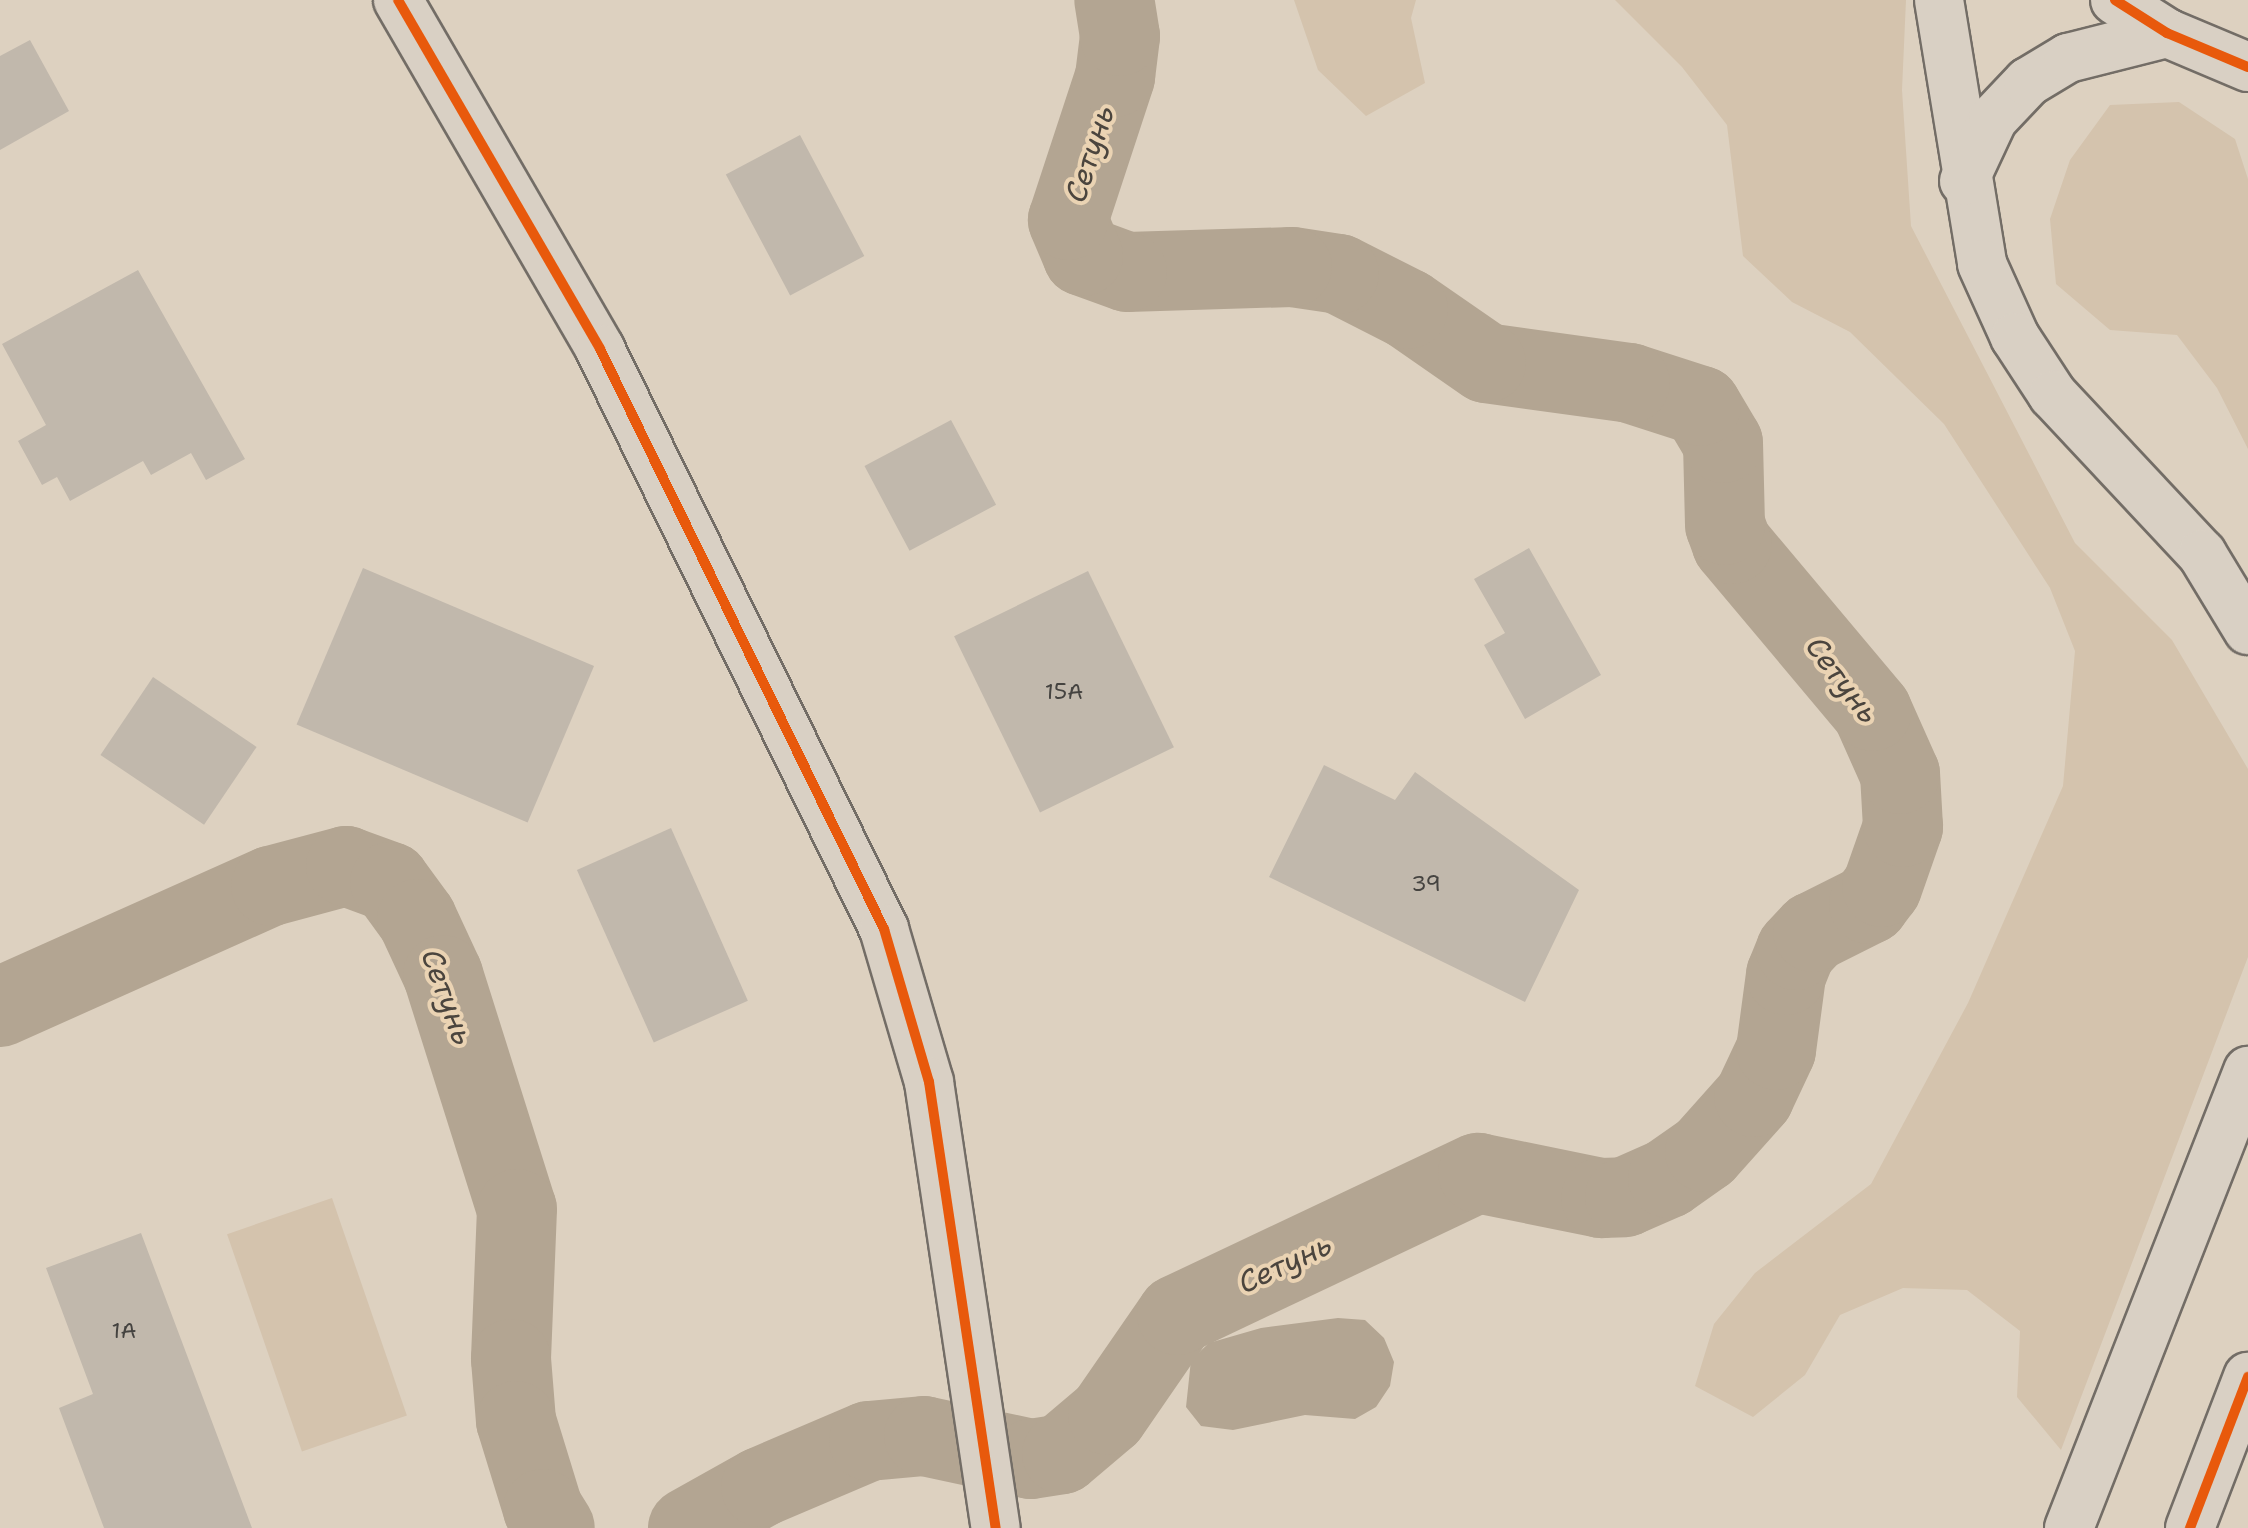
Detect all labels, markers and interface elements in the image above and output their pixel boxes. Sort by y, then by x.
water label: Сетунь [1057,101,1123,207]
water label: Сетунь [1798,629,1886,731]
house number: 15А [1045,679,1083,705]
house number: 39 [1411,871,1441,897]
water label: Сетунь [413,944,481,1050]
water label: Сетунь [1232,1227,1338,1301]
house number: 1А [111,1318,137,1344]

